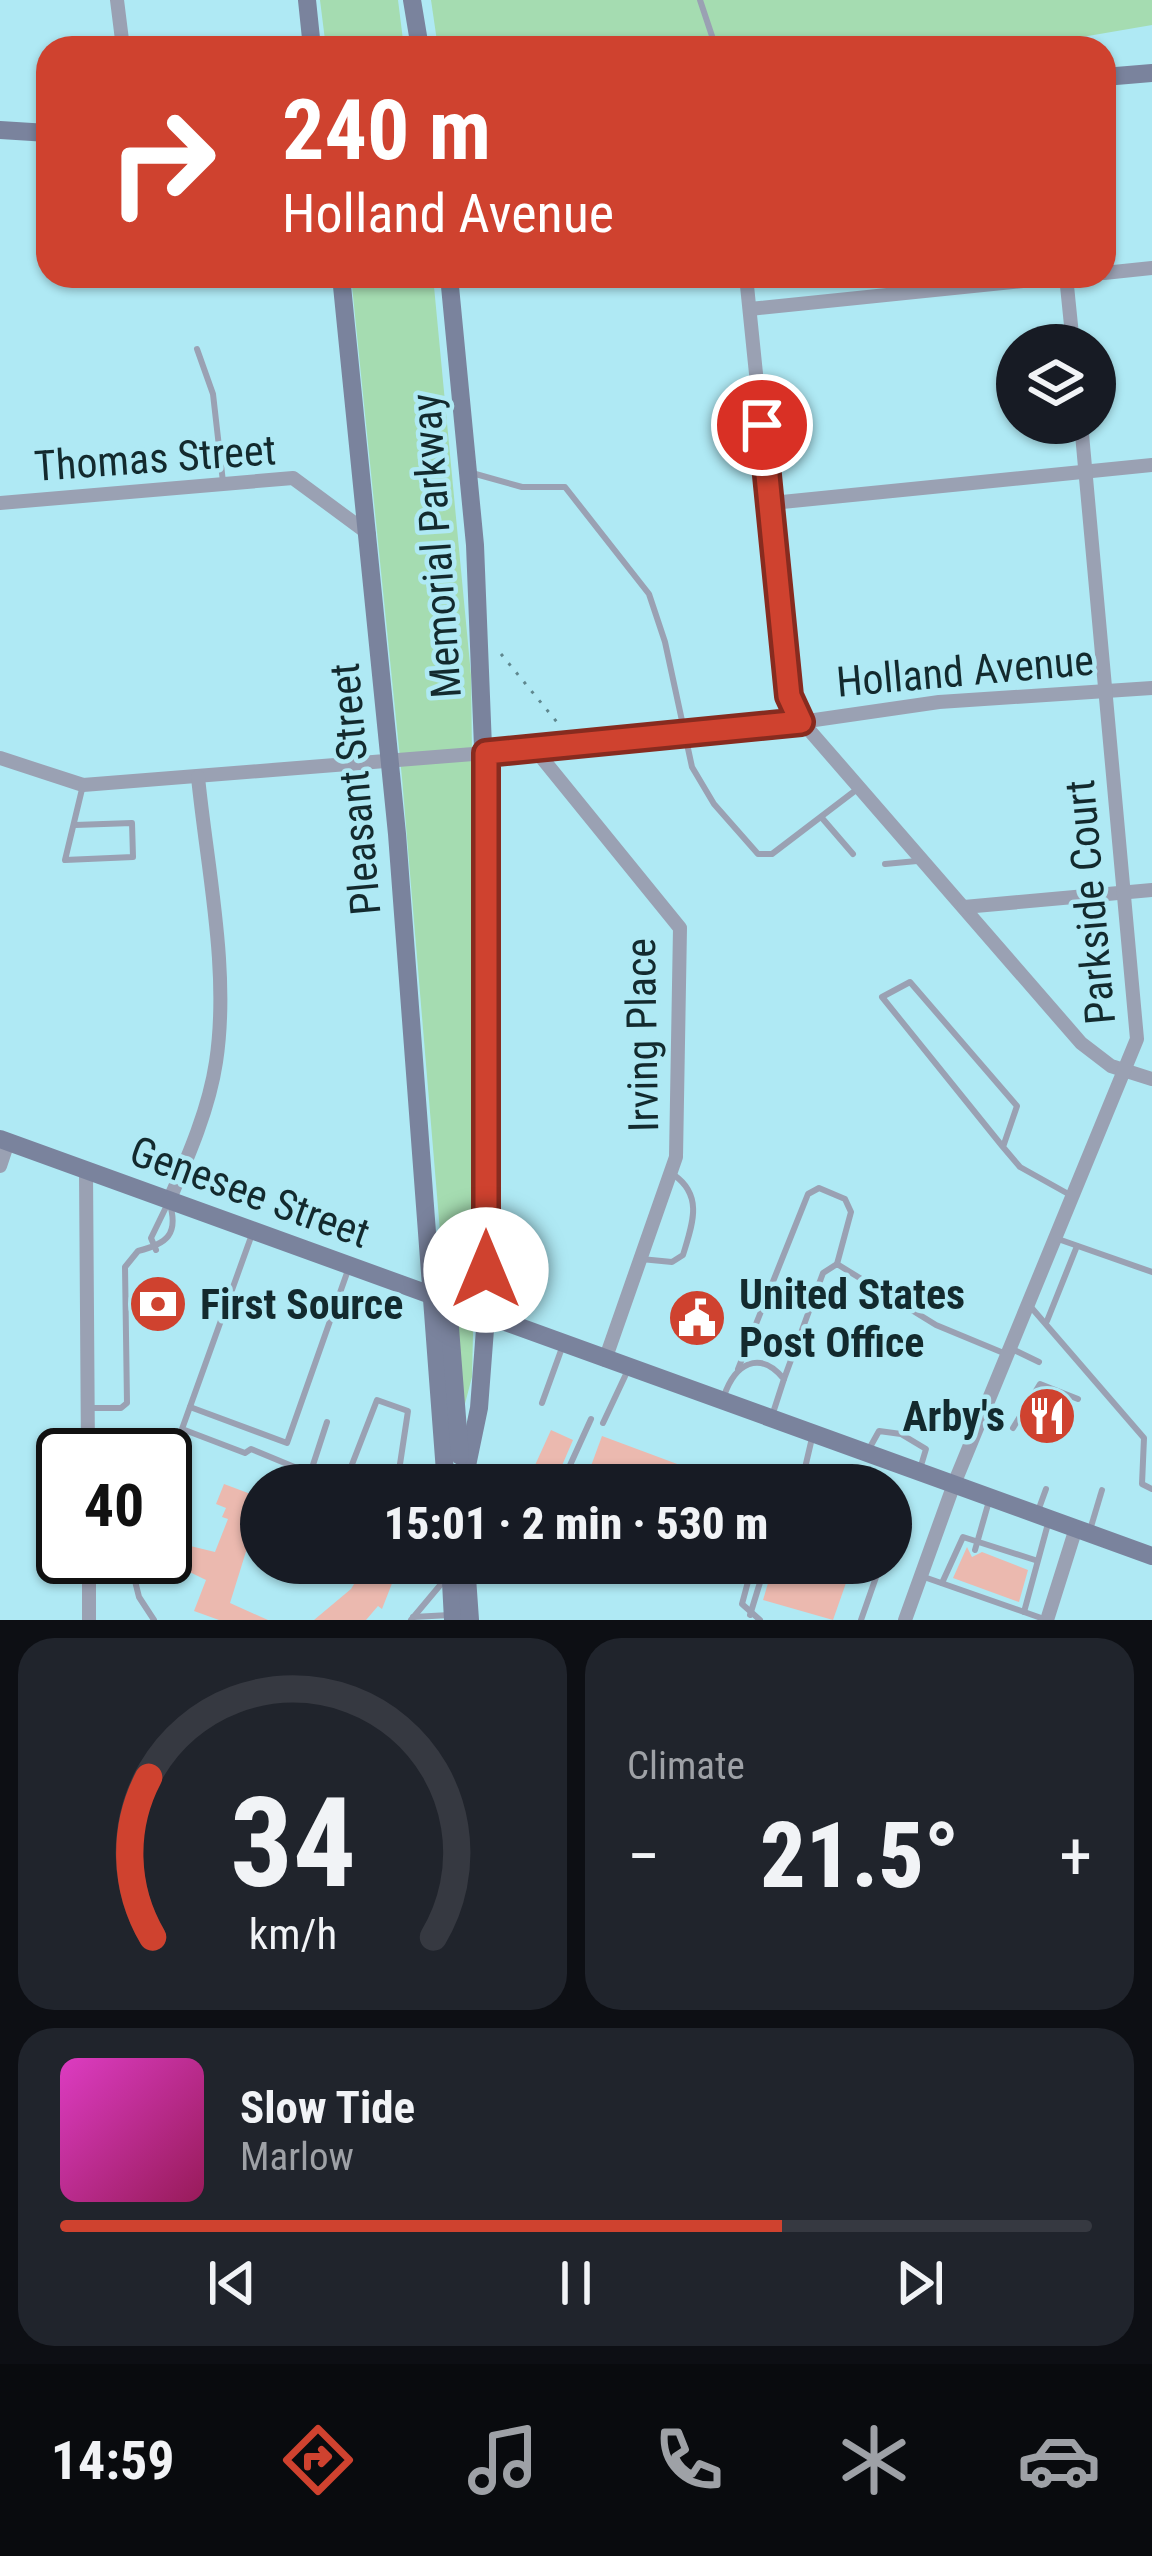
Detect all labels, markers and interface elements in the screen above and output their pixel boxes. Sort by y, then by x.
text: 240 m [282,81,491,180]
icon: right [84,84,240,240]
text: Holland Avenue [282,182,614,245]
map controls [996,324,1116,444]
button: layers [996,324,1116,444]
pin [711,374,813,476]
street label: Memorial Parkway [401,392,471,700]
icon: arrive [729,392,795,458]
street label: Thomas Street [32,425,278,491]
street label: Holland Avenue [834,635,1096,707]
street label: Pleasant Street [320,661,390,917]
street label: Parkside Court [1055,778,1125,1026]
street label: Irving Place [616,938,668,1132]
street label: Genesee Street [124,1126,376,1258]
position arrow [423,1207,549,1333]
place label: United States Post Office [739,1270,965,1367]
bank icon: First Source [127,1273,189,1335]
place label: First Source [200,1280,403,1329]
public building icon: United States Post Office [666,1287,728,1349]
restaurant icon: Arby's [1016,1385,1078,1447]
place label: Arby's [902,1392,1005,1441]
speed limit sign: 40 [36,1428,192,1584]
text: 15:01 · 2 min · 530 m [384,1497,768,1550]
text: Climate [627,1743,745,1789]
text: 34 [229,1770,356,1916]
text: 21.5° [760,1804,959,1909]
text: − [627,1818,660,1895]
text: + [1059,1818,1092,1895]
text: km/h [248,1909,337,1959]
text: Slow Tide [240,2081,415,2134]
text: Marlow [240,2134,354,2180]
icon: previous [199,2250,265,2316]
icon: pause [543,2250,609,2316]
icon: next [887,2250,953,2316]
icon: directions [276,2418,360,2502]
icon: music [461,2418,545,2502]
icon: phone [647,2418,731,2502]
icon: climate [832,2418,916,2502]
icon: car [1017,2418,1101,2502]
text: 14:59 [51,2429,175,2492]

